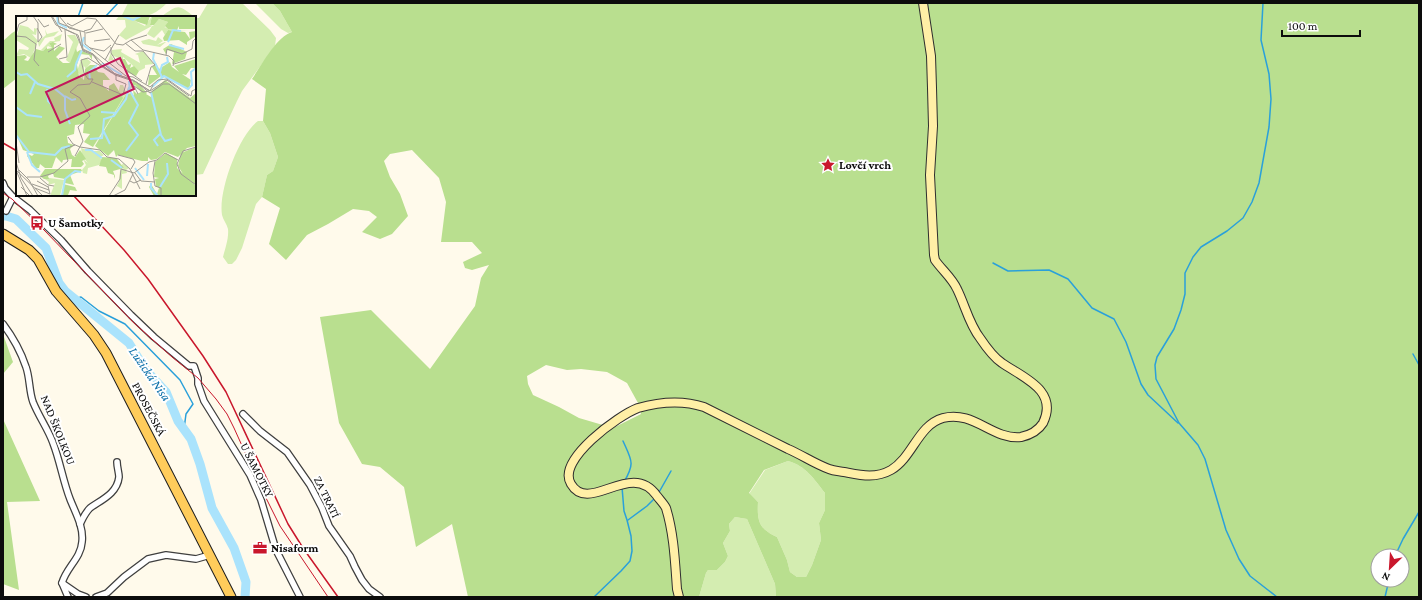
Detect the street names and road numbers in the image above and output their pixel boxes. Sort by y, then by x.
street label: PROSEČSKÁ [129,380,169,438]
street label: NAD ŠKOLKOU [38,393,78,467]
street label: U ŠAMOTKY [237,440,277,500]
street label: ZA TRATÍ [311,474,343,520]

